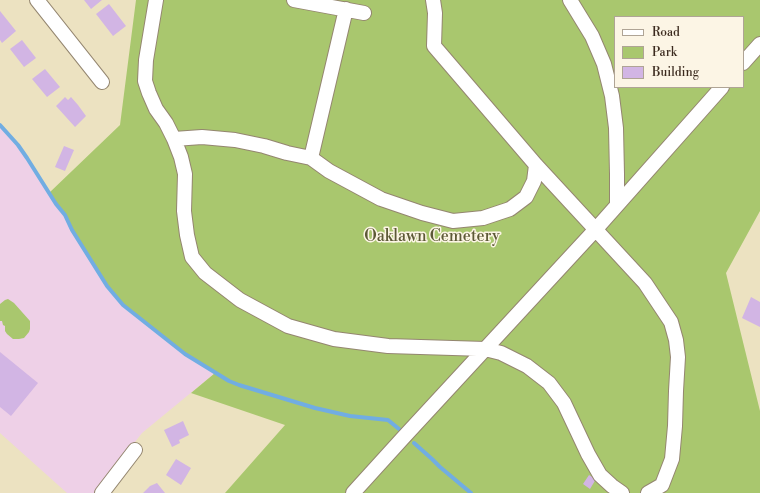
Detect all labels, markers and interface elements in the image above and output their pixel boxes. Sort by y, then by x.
legend [614,16,744,88]
text: Road [652,25,680,40]
text: Park [652,45,677,60]
text: Building [652,65,699,80]
park label: Oaklawn Cemetery [364,227,500,247]

